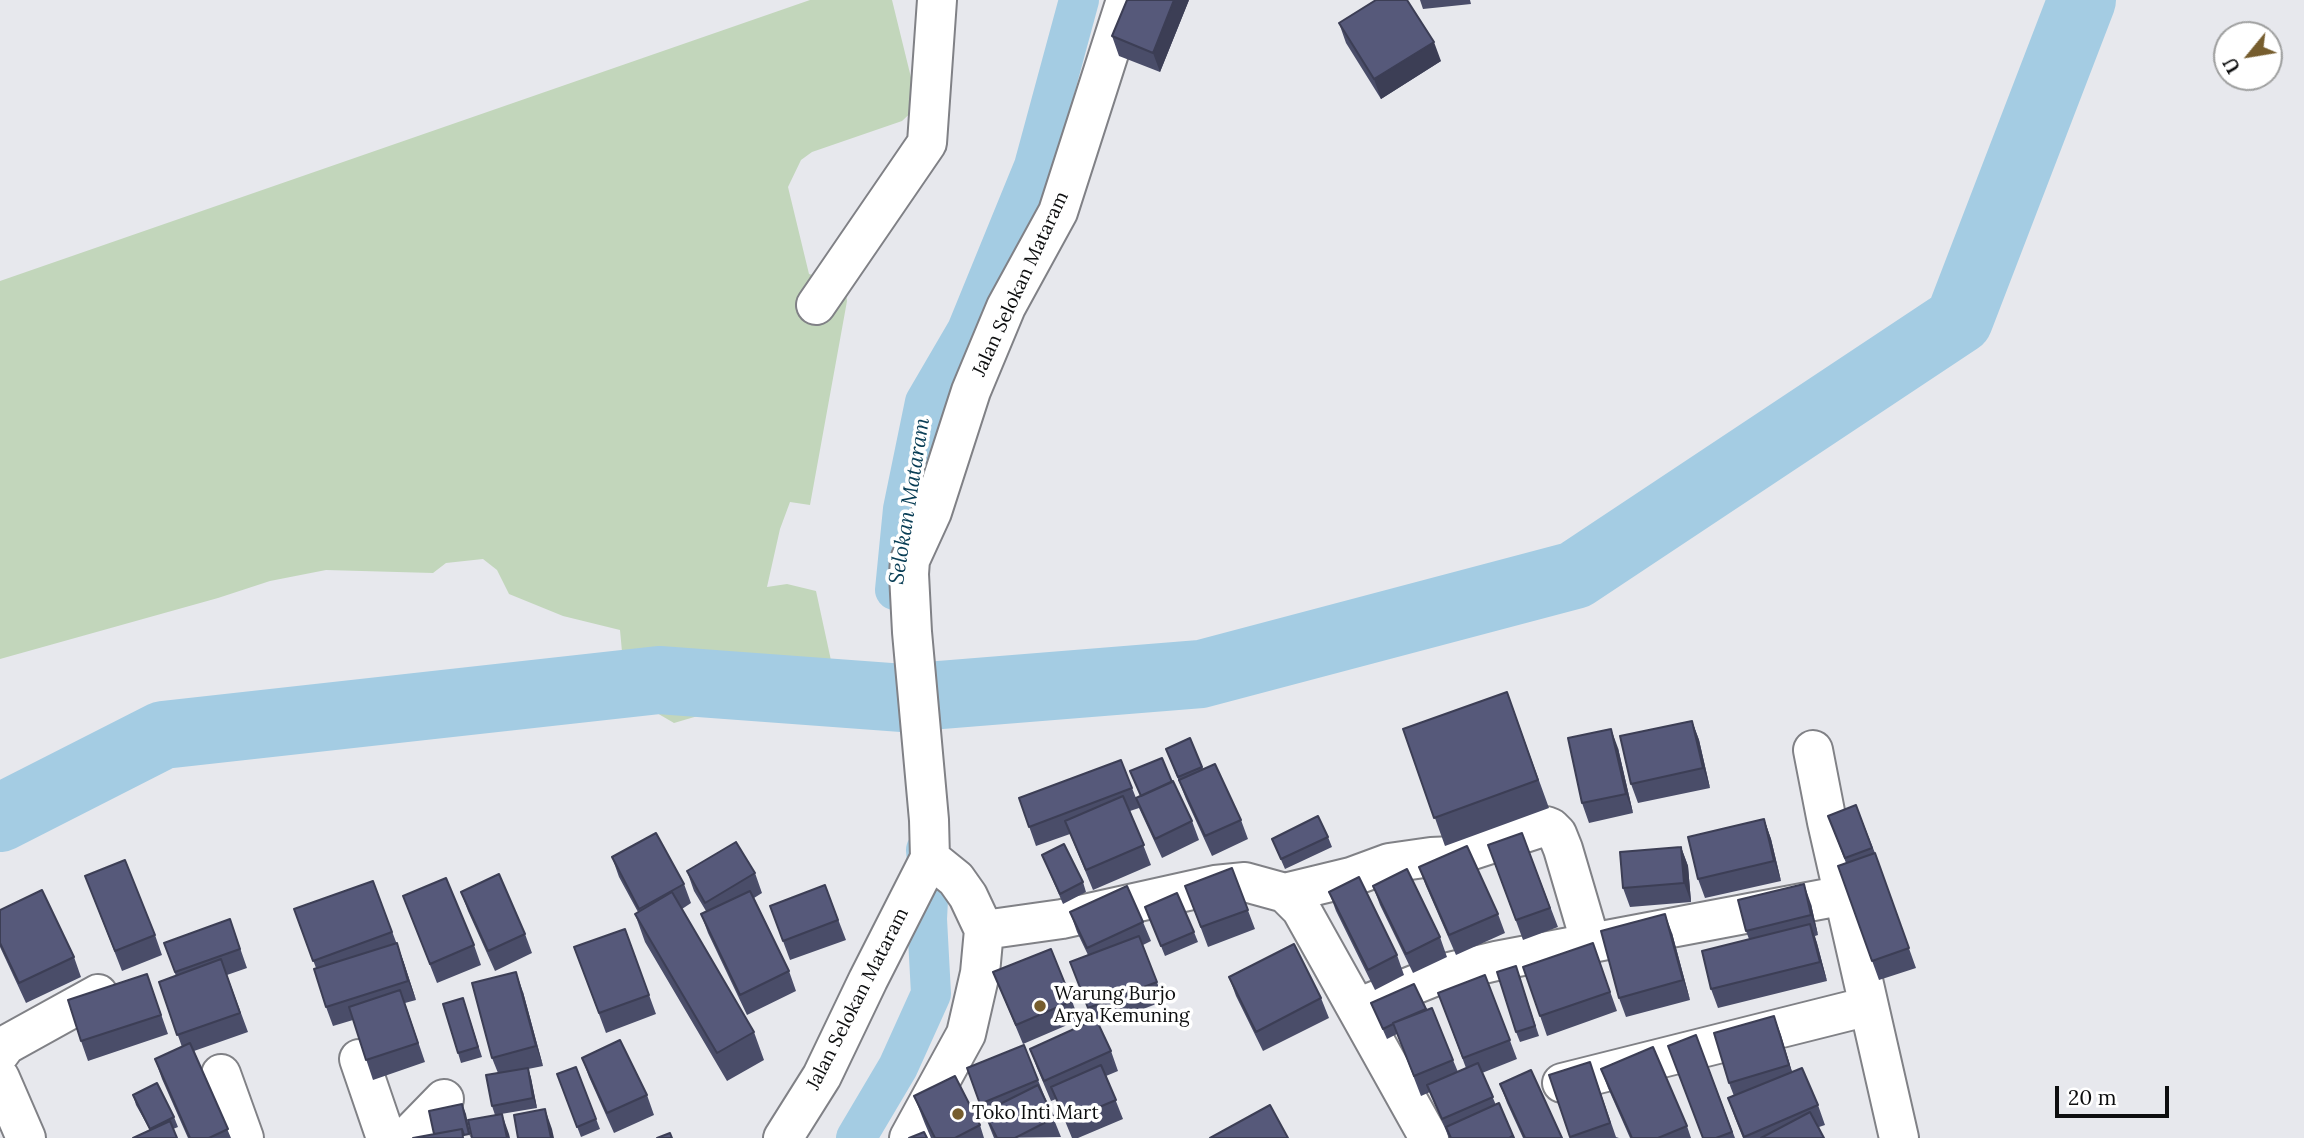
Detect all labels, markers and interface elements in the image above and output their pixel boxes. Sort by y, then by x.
north arrow [2213,21,2283,91]
text: U [2218,53,2246,78]
street label: Jalan Selokan Mataram [968,188,1074,380]
water label: Selokan Mataram [884,416,936,586]
street label: Jalan Selokan Mataram [802,904,914,1094]
place label: Warung Burjo Arya Kemuning [1054,984,1190,1028]
marker: Warung Burjo Arya Kemuning [1032,998,1048,1014]
scale bar [2059,1072,2173,1116]
text: 20 m [2068,1084,2117,1111]
place label: Toko Inti Mart [972,1103,1099,1125]
marker: Toko Inti Mart [950,1106,966,1122]

